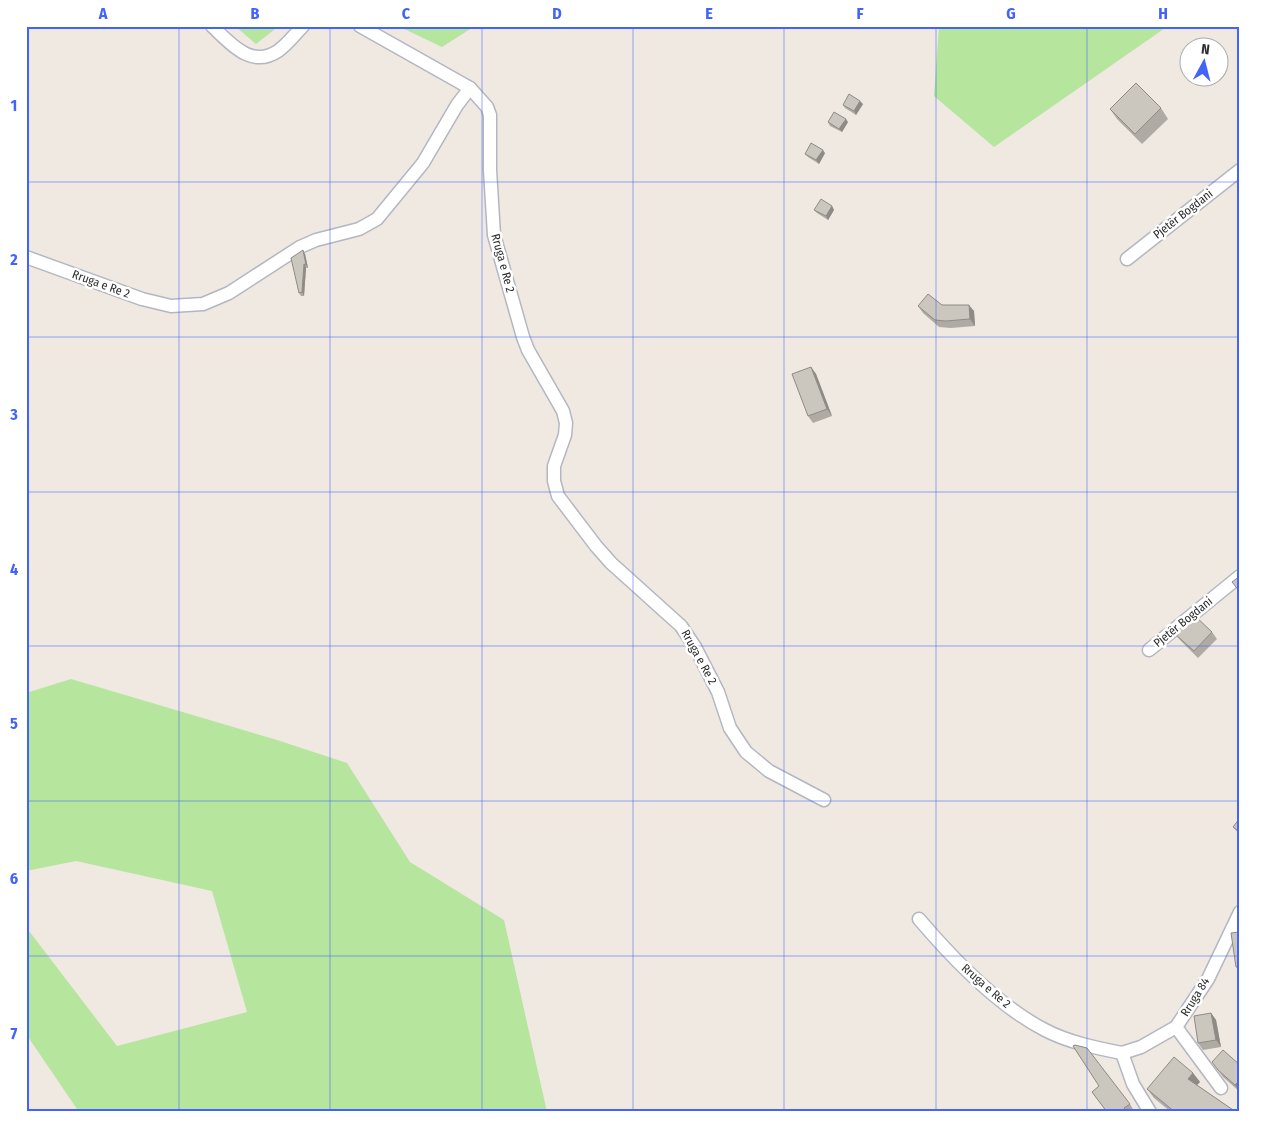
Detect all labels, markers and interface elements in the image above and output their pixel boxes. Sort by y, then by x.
text: A [98,4,108,23]
text: B [251,4,260,23]
text: C [402,4,411,23]
text: D [552,4,562,23]
text: E [705,4,713,23]
text: F [856,4,864,23]
text: G [1006,4,1016,23]
text: H [1158,4,1168,23]
north arrow [1178,38,1228,88]
text: N [1200,41,1211,59]
text: 1 [11,96,17,115]
street label: Pjetër Bogdani [1150,186,1216,242]
street label: Rruga e Re 2 [488,232,518,294]
text: 2 [9,250,18,269]
street label: Rruga e Re 2 [70,267,132,301]
text: 3 [9,405,18,424]
text: 4 [10,560,18,579]
street label: Pjetër Bogdani [1151,594,1215,650]
street label: Rruga e Re 2 [678,627,720,687]
text: 5 [10,714,18,733]
text: 6 [10,869,18,888]
street label: Rruga e Re 2 [959,961,1013,1011]
street label: Rruga 84 [1178,975,1212,1019]
text: 7 [11,1024,18,1043]

